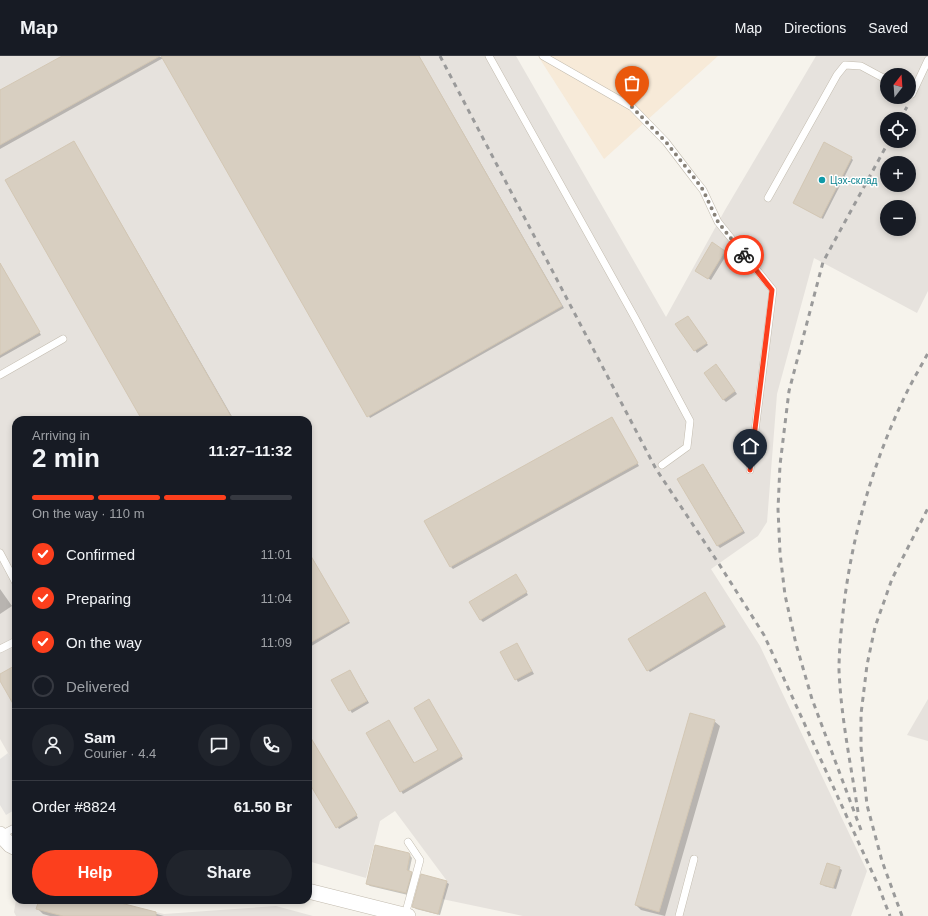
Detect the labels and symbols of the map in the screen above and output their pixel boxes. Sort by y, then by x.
pin [615,66,649,107]
north arrow [880,68,916,104]
marker: Цэх-склад [817,175,827,185]
place label: Цэх-склад [830,175,878,186]
courier [724,235,764,275]
pin [733,429,767,470]

